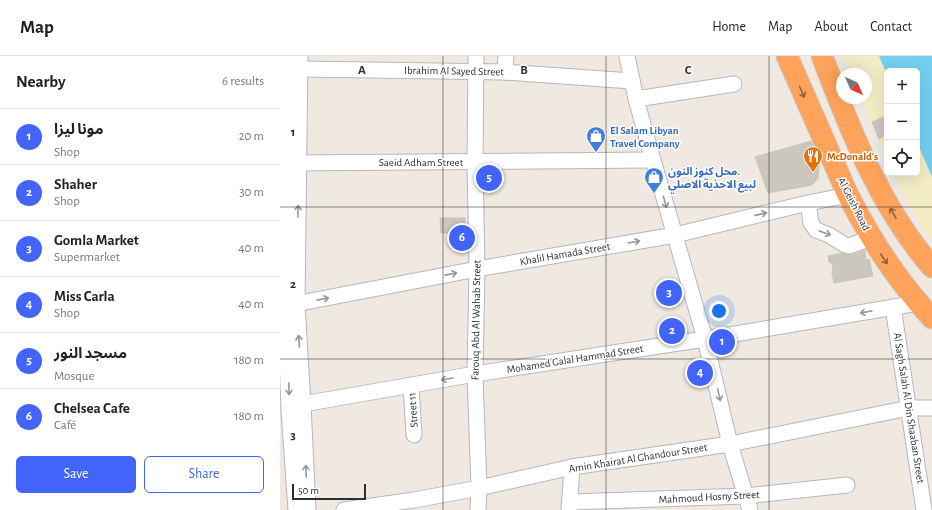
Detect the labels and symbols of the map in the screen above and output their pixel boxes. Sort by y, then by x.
text: A [358,64,366,77]
text: B [520,64,528,77]
text: C [685,64,692,77]
street label: Ibrahim Al Sayed Street [404,65,504,77]
north arrow [836,68,872,104]
one-way arrow [799,86,807,98]
shop icon: El Salam Libyan Travel Company [585,125,607,153]
place label: El Salam Libyan Travel Company [610,125,680,149]
text: 1 [291,126,295,139]
restaurant icon: McDonald's [802,145,824,173]
place label: McDonald's [827,151,878,162]
street label: Saeid Adham Street [379,157,464,168]
pin: 5 [476,163,502,193]
shop icon: محل كنوز النون. لبيع الاحذية الاصلي [643,166,665,194]
place label: محل كنوز النون. لبيع الاحذية الاصلي [668,166,756,193]
street label: Al Geish Road [836,175,872,233]
one-way arrow [662,195,669,208]
one-way arrow [294,205,302,218]
one-way arrow [889,207,897,219]
one-way arrow [754,210,767,217]
pin: 6 [449,223,475,253]
one-way arrow [818,230,830,238]
one-way arrow [627,237,640,245]
street label: Khalil Hamada Street [519,241,611,267]
one-way arrow [880,253,888,264]
street label: Farouq Abd Al Wahab Street [469,259,483,380]
one-way arrow [444,270,457,278]
text: 2 [290,278,296,291]
pin: 3 [656,278,682,308]
one-way arrow [316,294,329,302]
your location [709,301,729,321]
one-way arrow [860,308,873,316]
pin: 2 [659,316,685,346]
pin: 1 [709,327,735,357]
street label: Al Sagh Salah Al Din Shaaban Street [892,332,926,485]
one-way arrow [296,335,303,348]
street label: Mohamed Galal Hammad Street [506,343,645,375]
pin: 4 [687,358,713,388]
one-way arrow [441,375,454,383]
one-way arrow [285,382,292,395]
one-way arrow [715,388,723,401]
street label: Street 11 [406,392,420,428]
text: 3 [290,429,296,442]
street label: Amin Khairat Al Ghandour Street [568,442,709,474]
one-way arrow [303,465,310,478]
scale bar [292,482,366,501]
street label: Mahmoud Hosny Street [658,489,760,505]

